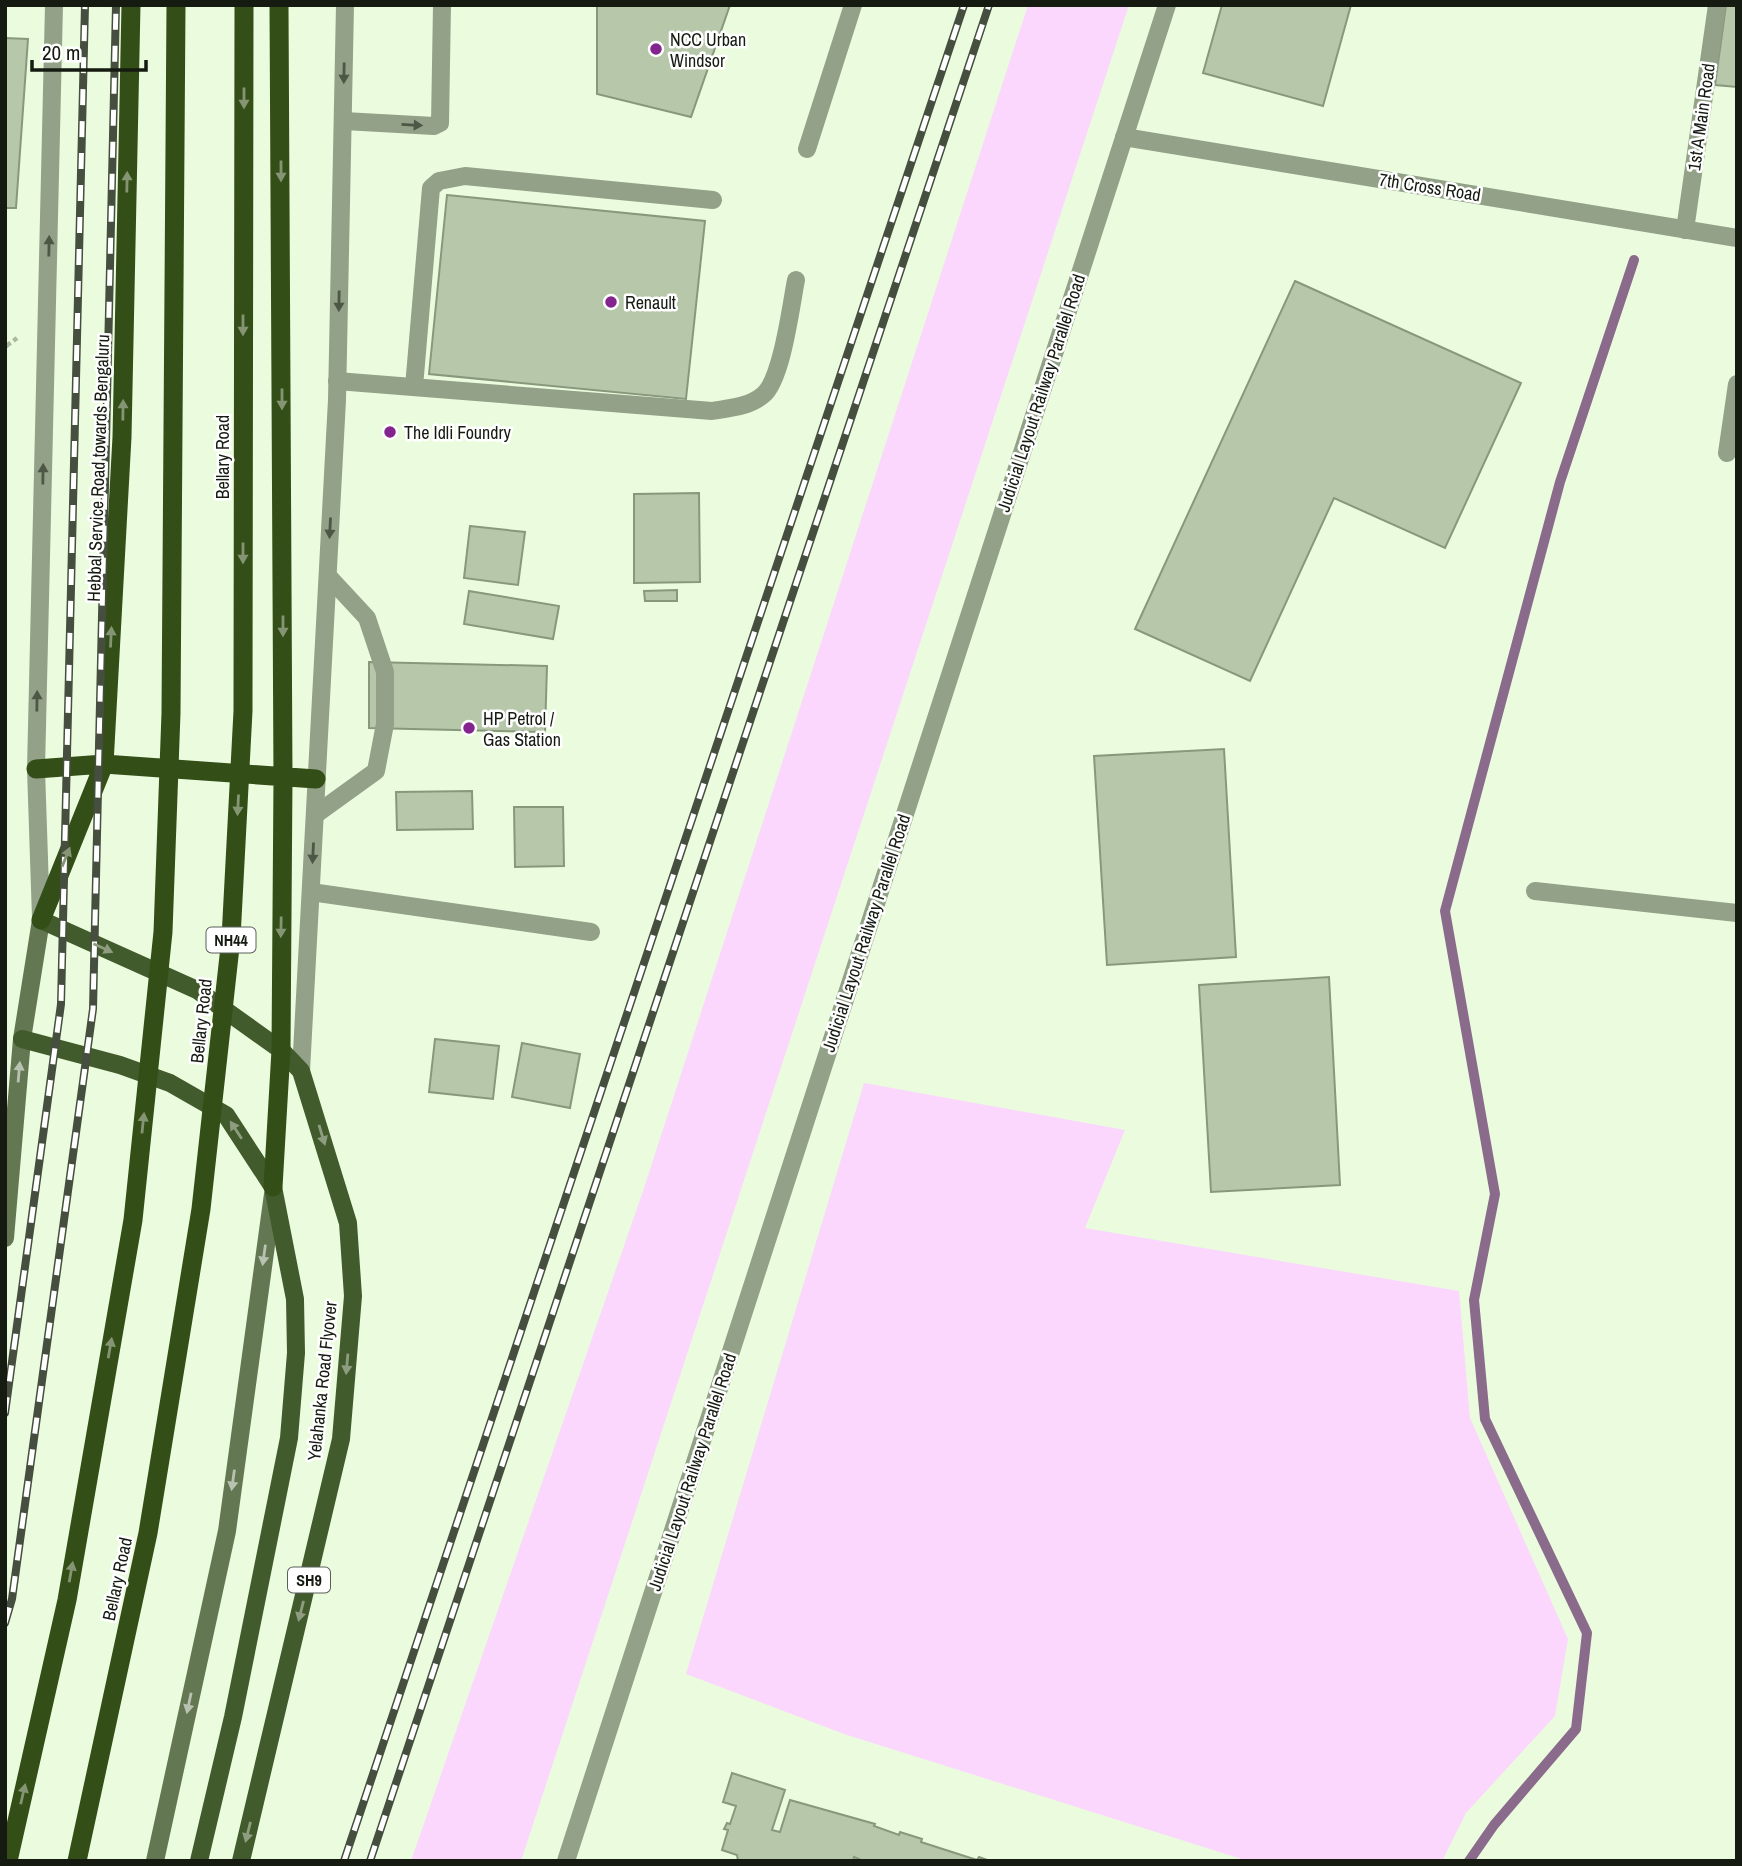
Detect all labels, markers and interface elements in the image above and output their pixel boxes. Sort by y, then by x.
place label: NCC Urban Windsor [670,27,746,73]
scale bar [32,28,145,72]
text: 20 m [42,38,80,67]
marker: NCC Urban Windsor [648,41,664,57]
street label: 1st A Main Road [1681,62,1721,172]
one-way arrow [338,63,350,85]
one-way arrow [238,87,250,109]
one-way arrow [401,119,423,130]
one-way arrow [275,161,287,183]
street label: 7th Cross Road [1377,167,1483,207]
one-way arrow [122,171,133,193]
one-way arrow [43,235,54,257]
street label: Judicial Layout Railway Parallel Road [991,271,1091,515]
one-way arrow [333,290,344,312]
place label: Renault [625,290,676,315]
marker: Renault [603,294,619,310]
one-way arrow [237,315,249,337]
street label: Hebbal Service Road towards Bengaluru [81,334,115,602]
one-way arrow [276,388,288,410]
one-way arrow [117,399,129,421]
street label: Bellary Road [210,415,235,499]
place label: The Idli Foundry [404,420,511,445]
marker: The Idli Foundry [382,424,398,440]
one-way arrow [37,462,49,484]
one-way arrow [324,517,335,539]
one-way arrow [237,542,249,564]
one-way arrow [277,616,289,638]
one-way arrow [106,626,117,648]
one-way arrow [32,690,43,712]
place label: HP Petrol / Gas Station [483,706,561,752]
marker: HP Petrol / Gas Station [461,720,477,736]
one-way arrow [232,794,243,816]
street label: Judicial Layout Railway Parallel Road [816,811,916,1055]
one-way arrow [307,842,318,864]
one-way arrow [61,846,72,867]
one-way arrow [275,917,287,939]
road number: NH44 [206,928,256,952]
one-way arrow [93,942,113,954]
street label: Bellary Road [184,978,218,1064]
one-way arrow [14,1061,25,1083]
one-way arrow [138,1112,149,1134]
one-way arrow [229,1121,243,1139]
one-way arrow [318,1125,328,1146]
one-way arrow [259,1244,270,1266]
street label: Yelahanka Road Flyover [301,1300,343,1462]
one-way arrow [105,1337,116,1359]
street label: Judicial Layout Railway Parallel Road [642,1350,742,1594]
one-way arrow [341,1353,352,1375]
one-way arrow [228,1469,239,1491]
street label: Bellary Road [96,1535,138,1623]
one-way arrow [66,1561,77,1583]
road number: SH9 [288,1568,330,1592]
one-way arrow [295,1600,306,1622]
one-way arrow [184,1692,195,1714]
one-way arrow [18,1783,29,1805]
one-way arrow [242,1821,253,1843]

